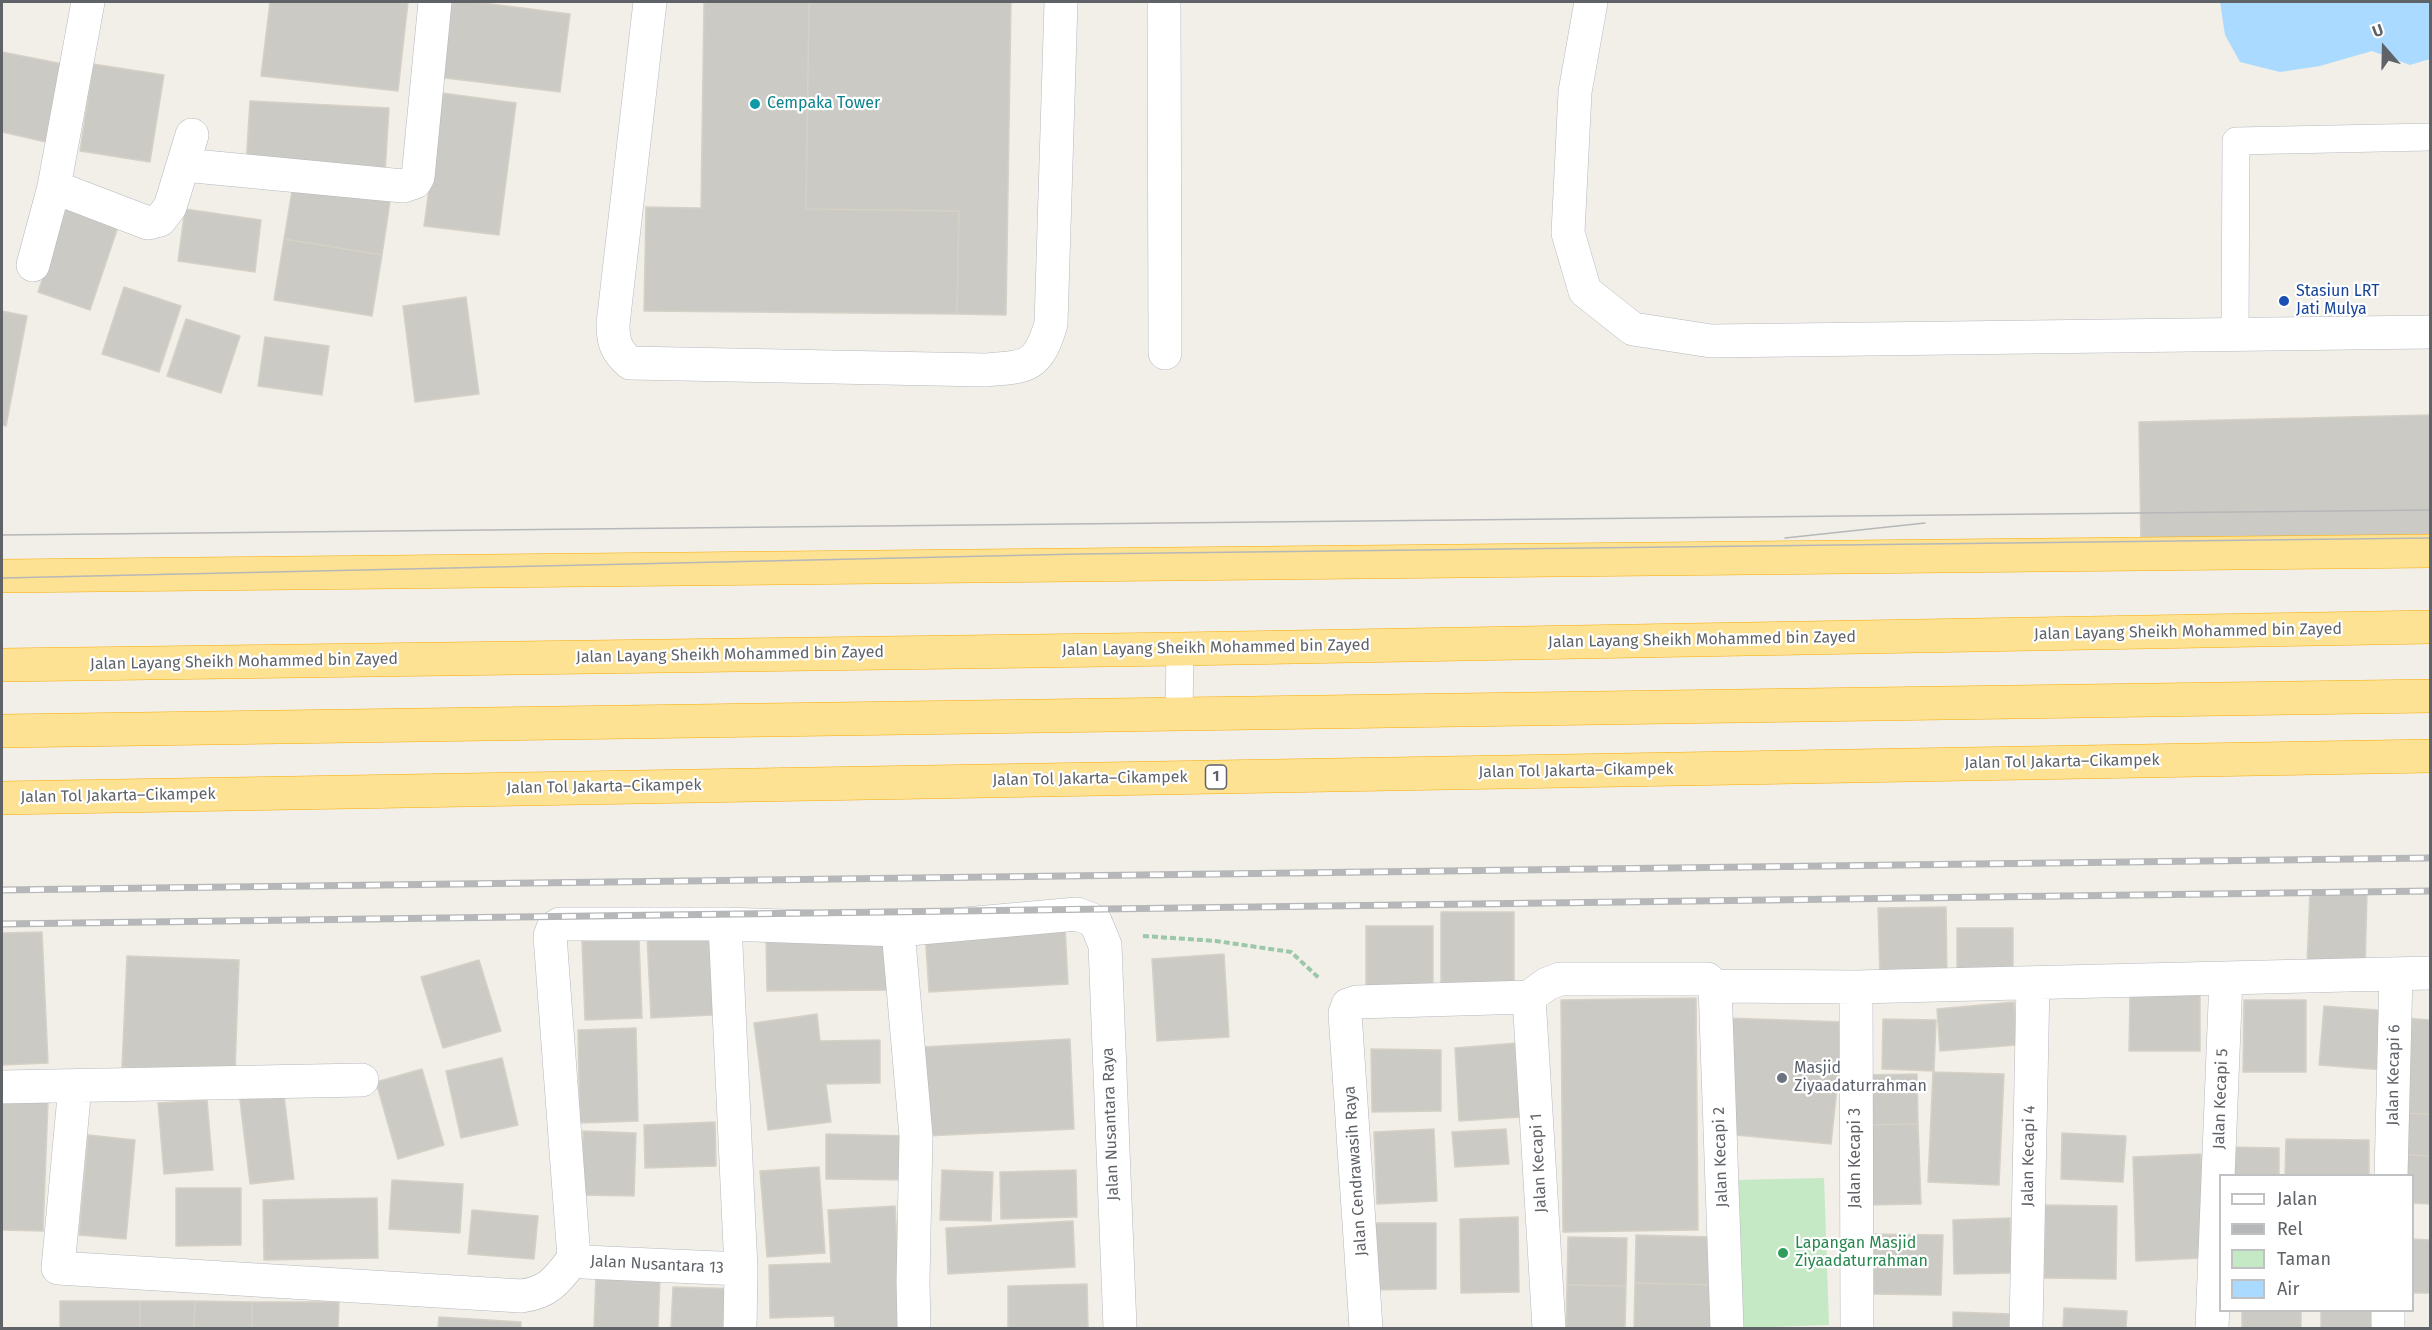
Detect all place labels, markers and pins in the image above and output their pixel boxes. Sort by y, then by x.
place label: Cempaka Tower [767,94,880,114]
marker: Cempaka Tower [748,97,762,111]
place label: Stasiun LRT Jati Mulya [2296,282,2379,320]
marker: Stasiun LRT Jati Mulya [2277,294,2291,308]
place label: Masjid Ziyaadaturrahman [1794,1059,1927,1097]
marker: Masjid Ziyaadaturrahman [1775,1071,1789,1085]
place label: Lapangan Masjid Ziyaadaturrahman [1795,1234,1928,1272]
marker: Lapangan Masjid Ziyaadaturrahman [1776,1246,1790,1260]

